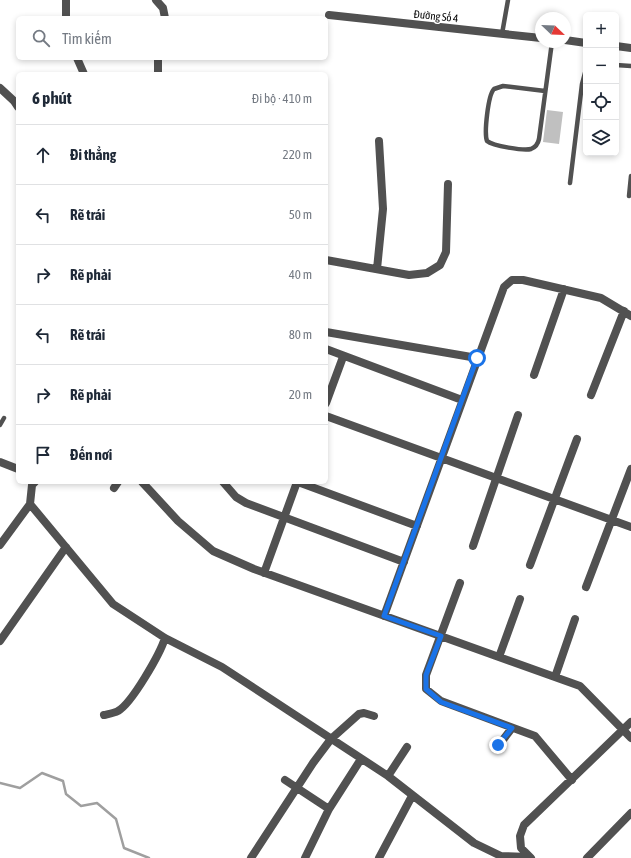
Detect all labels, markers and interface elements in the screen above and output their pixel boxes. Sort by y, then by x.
street label: Đường Số 4 [413,8,459,24]
north arrow [535,12,571,48]
map controls [583,12,619,156]
button: + [583,12,619,48]
search box [16,16,328,60]
icon: search [30,27,52,49]
text: Tìm kiếm [62,30,112,47]
button: − [583,48,619,84]
button: locate [583,84,619,120]
text: 6 phút [32,88,72,108]
text: Đi bộ · 410 m [252,91,312,106]
button: layers [583,120,619,156]
icon: ahead [32,144,54,166]
text: Đi thẳng [70,146,116,163]
text: 220 m [283,147,312,162]
icon: left [32,204,54,226]
text: Rẽ trái [70,206,105,223]
text: 50 m [289,207,312,222]
icon: right [32,264,54,286]
text: Rẽ phải [70,266,111,283]
text: 40 m [289,267,312,282]
icon: left [32,324,54,346]
text: Rẽ trái [70,326,105,343]
text: 80 m [289,327,312,342]
route start [468,349,486,367]
icon: right [32,384,54,406]
text: Rẽ phải [70,386,111,403]
text: 20 m [289,387,312,402]
icon: arrive [32,444,54,466]
text: Đến nơi [70,446,112,463]
route end [489,736,507,754]

